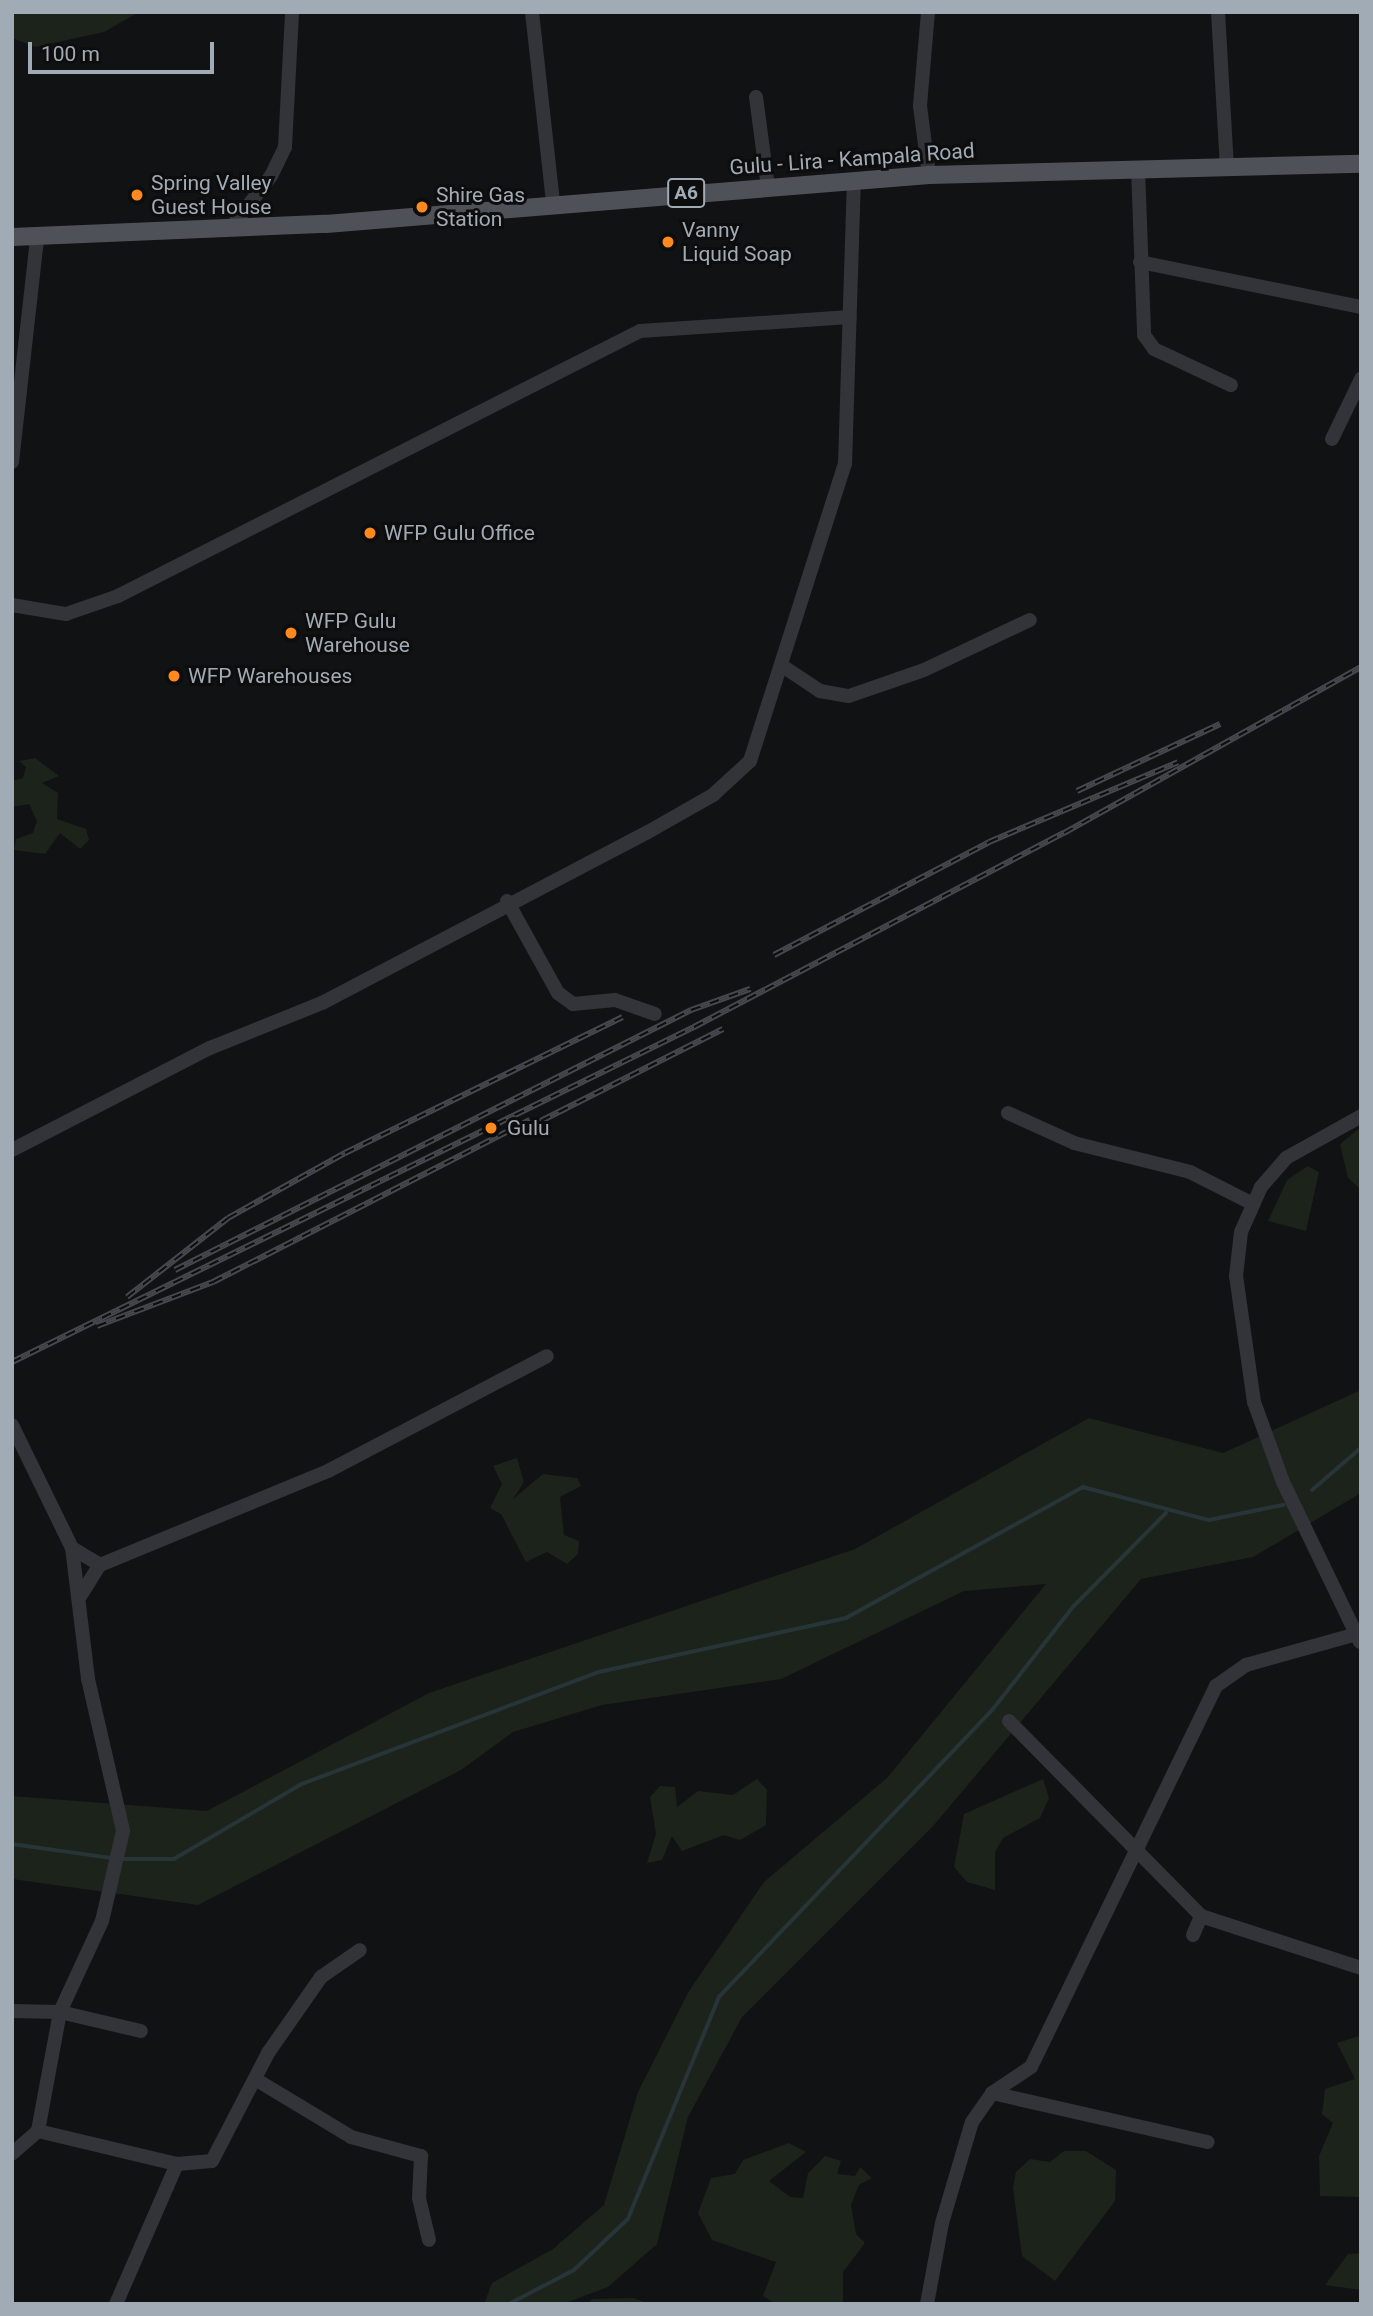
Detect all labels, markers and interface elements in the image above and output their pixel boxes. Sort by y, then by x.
scale bar [32,28,217,72]
text: 100 m [41,42,100,66]
street label: Gulu - Lira - Kampala Road [729,138,975,180]
place label: Spring Valley Guest House [151,170,272,220]
road number: A6 [667,178,705,209]
place label: Shire Gas Station [436,182,525,232]
marker: Spring Valley Guest House [129,187,145,203]
marker: Shire Gas Station [414,199,430,215]
place label: Vanny Liquid Soap [682,217,792,267]
marker: Vanny Liquid Soap [660,234,676,250]
place label: WFP Gulu Office [384,520,535,546]
marker: WFP Gulu Office [362,525,378,541]
place label: WFP Gulu Warehouse [305,608,410,658]
marker: WFP Gulu Warehouse [283,625,299,641]
place label: WFP Warehouses [188,663,352,689]
marker: WFP Warehouses [166,668,182,684]
place label: Gulu [507,1115,550,1141]
marker: Gulu [481,1118,501,1138]

